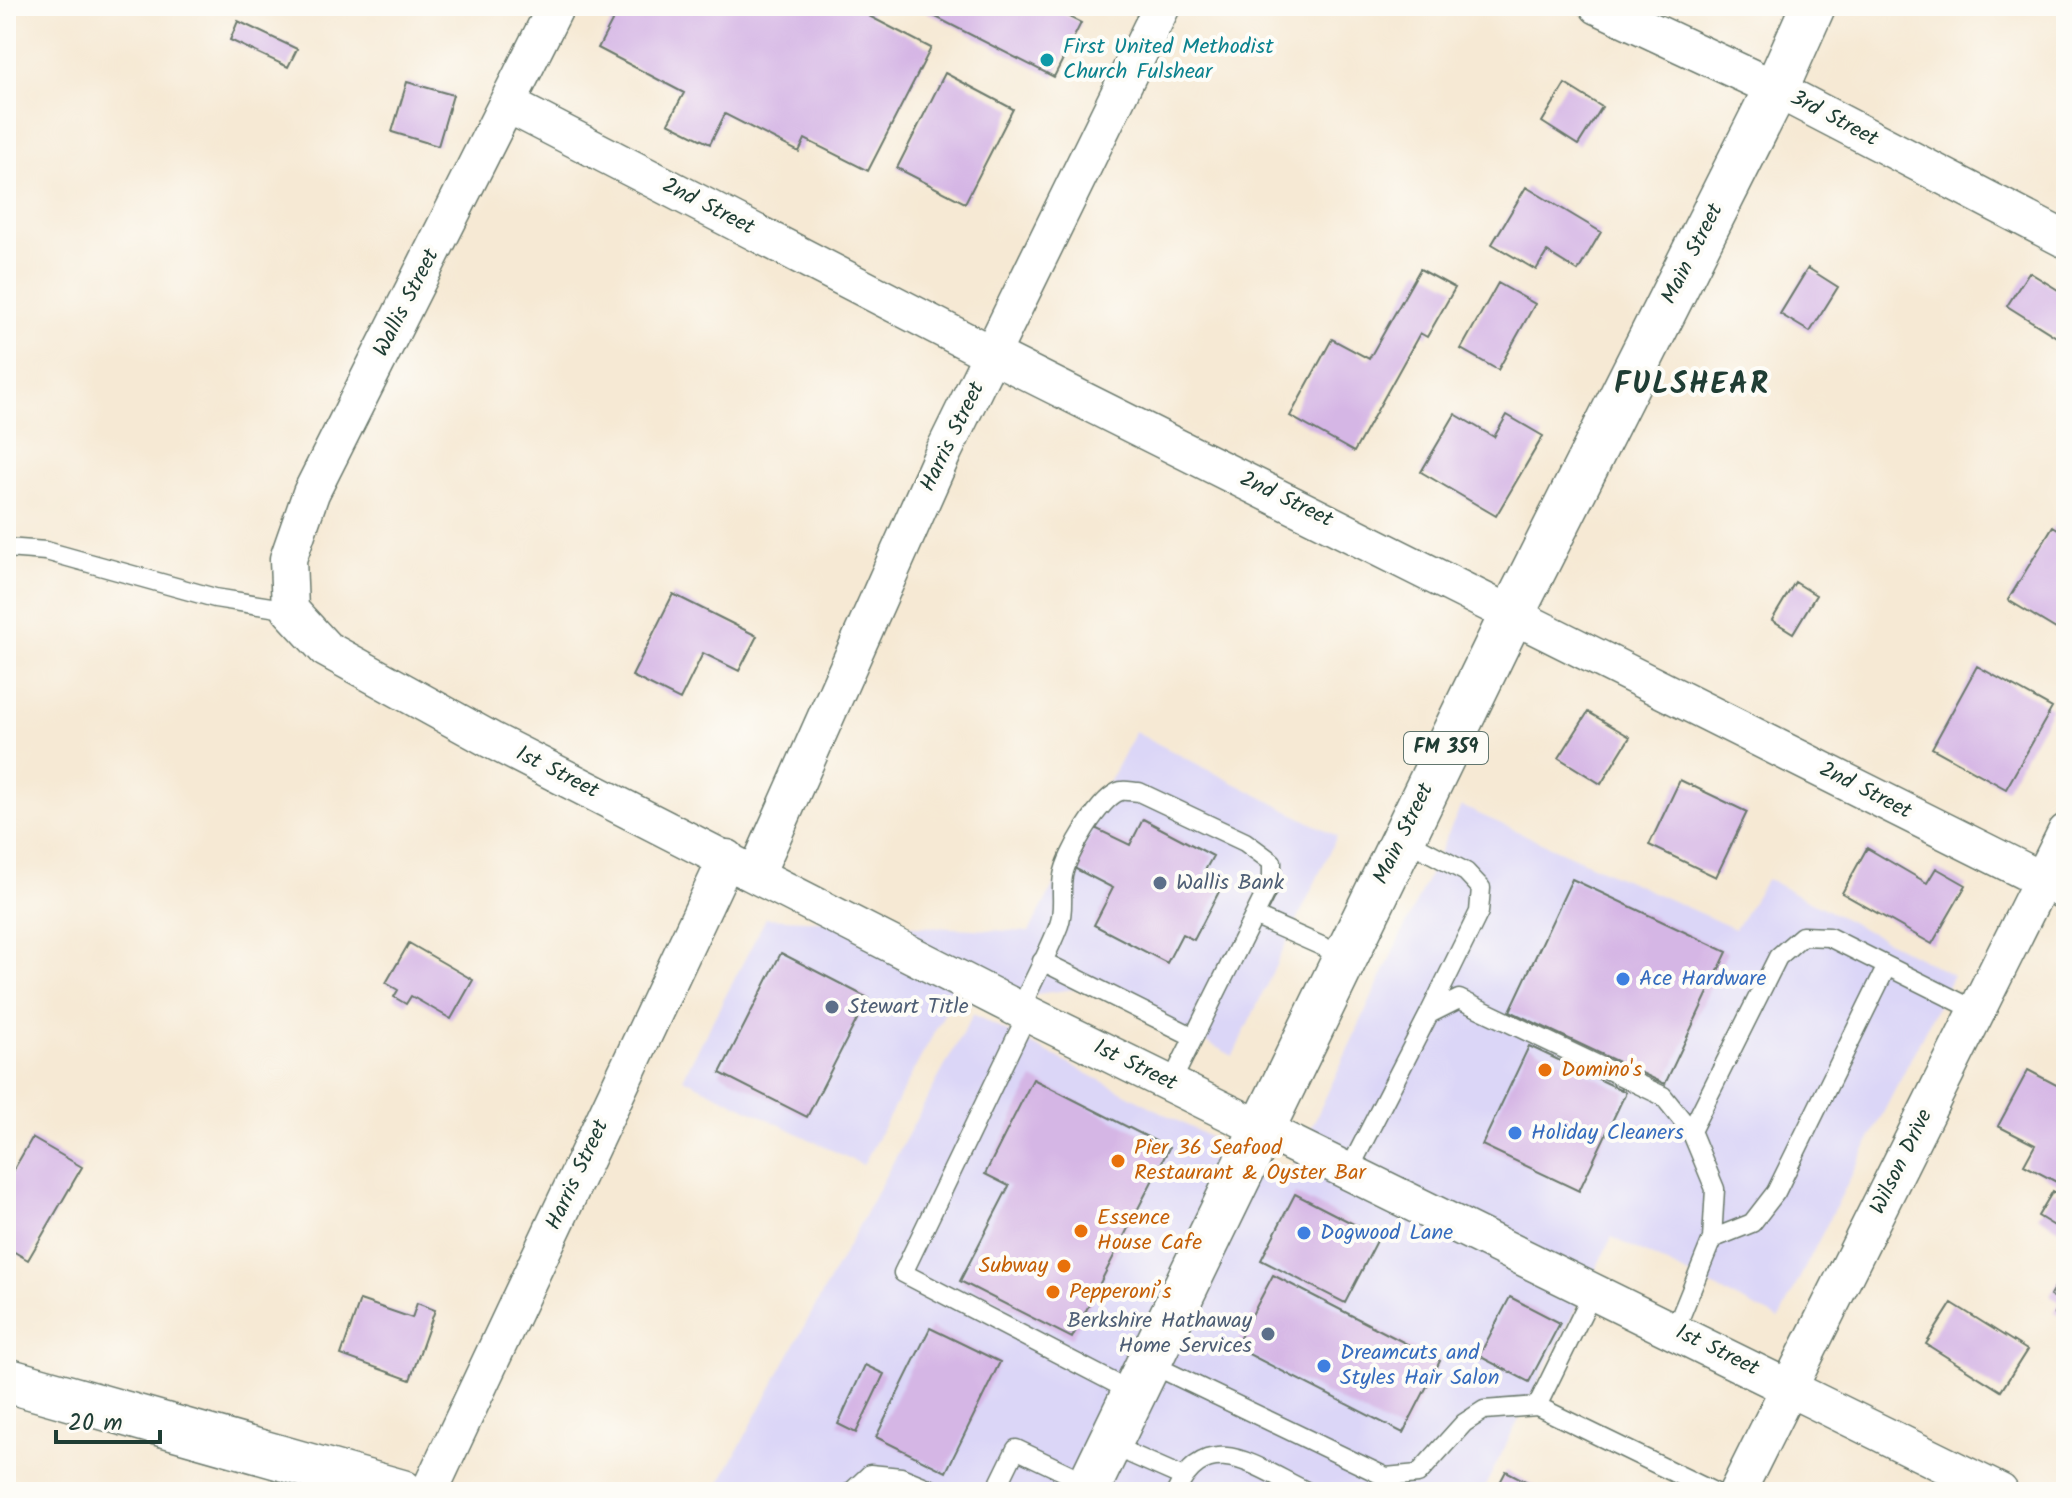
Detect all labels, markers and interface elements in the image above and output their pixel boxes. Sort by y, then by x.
place label: First United Methodist Church Fulshear [1063,30,1274,90]
marker: First United Methodist Church Fulshear [1038,51,1056,69]
street label: 3rd Street [1784,81,1885,157]
street label: 2nd Street [655,169,761,246]
street label: Main Street [1653,197,1734,311]
street label: Wallis Street [365,242,449,363]
district label: FULSHEAR [1614,361,1770,409]
street label: Harris Street [911,375,995,498]
street label: 2nd Street [1233,462,1339,538]
road number: FM 359 [1404,732,1488,764]
street label: 1st Street [509,737,605,809]
street label: 2nd Street [1812,753,1918,830]
street label: Main Street [1364,777,1444,891]
place label: Wallis Bank [1176,866,1285,901]
marker: Wallis Bank [1151,874,1169,892]
place label: Ace Hardware [1639,962,1767,997]
marker: Ace Hardware [1614,970,1632,988]
place label: Stewart Title [848,990,969,1025]
marker: Stewart Title [823,998,841,1016]
street label: 1st Street [1087,1031,1183,1102]
place label: Domino's [1561,1053,1643,1088]
marker: Domino's [1536,1061,1554,1079]
street label: Wilson Drive [1861,1103,1943,1221]
street label: Harris Street [537,1113,619,1236]
place label: Holiday Cleaners [1531,1116,1684,1151]
marker: Holiday Cleaners [1506,1124,1524,1142]
place label: Pier 36 Seafood Restaurant & Oyster Bar [1134,1131,1368,1191]
marker: Pier 36 Seafood Restaurant & Oyster Bar [1109,1152,1127,1170]
place label: Essence House Cafe [1097,1201,1202,1261]
place label: Dogwood Lane [1320,1216,1453,1251]
marker: Essence House Cafe [1072,1222,1090,1240]
marker: Dogwood Lane [1295,1224,1313,1242]
place label: Subway [979,1249,1049,1284]
marker: Subway [1055,1257,1073,1275]
place label: Pepperoni’s [1069,1275,1172,1310]
marker: Pepperoni’s [1044,1283,1062,1301]
place label: Berkshire Hathaway Home Services [1067,1304,1253,1364]
street label: 1st Street [1669,1316,1765,1387]
marker: Berkshire Hathaway Home Services [1259,1325,1277,1343]
place label: Dreamcuts and Styles Hair Salon [1340,1336,1499,1396]
marker: Dreamcuts and Styles Hair Salon [1315,1357,1333,1375]
scale bar [56,1394,160,1444]
text: 20 m [68,1404,123,1443]

